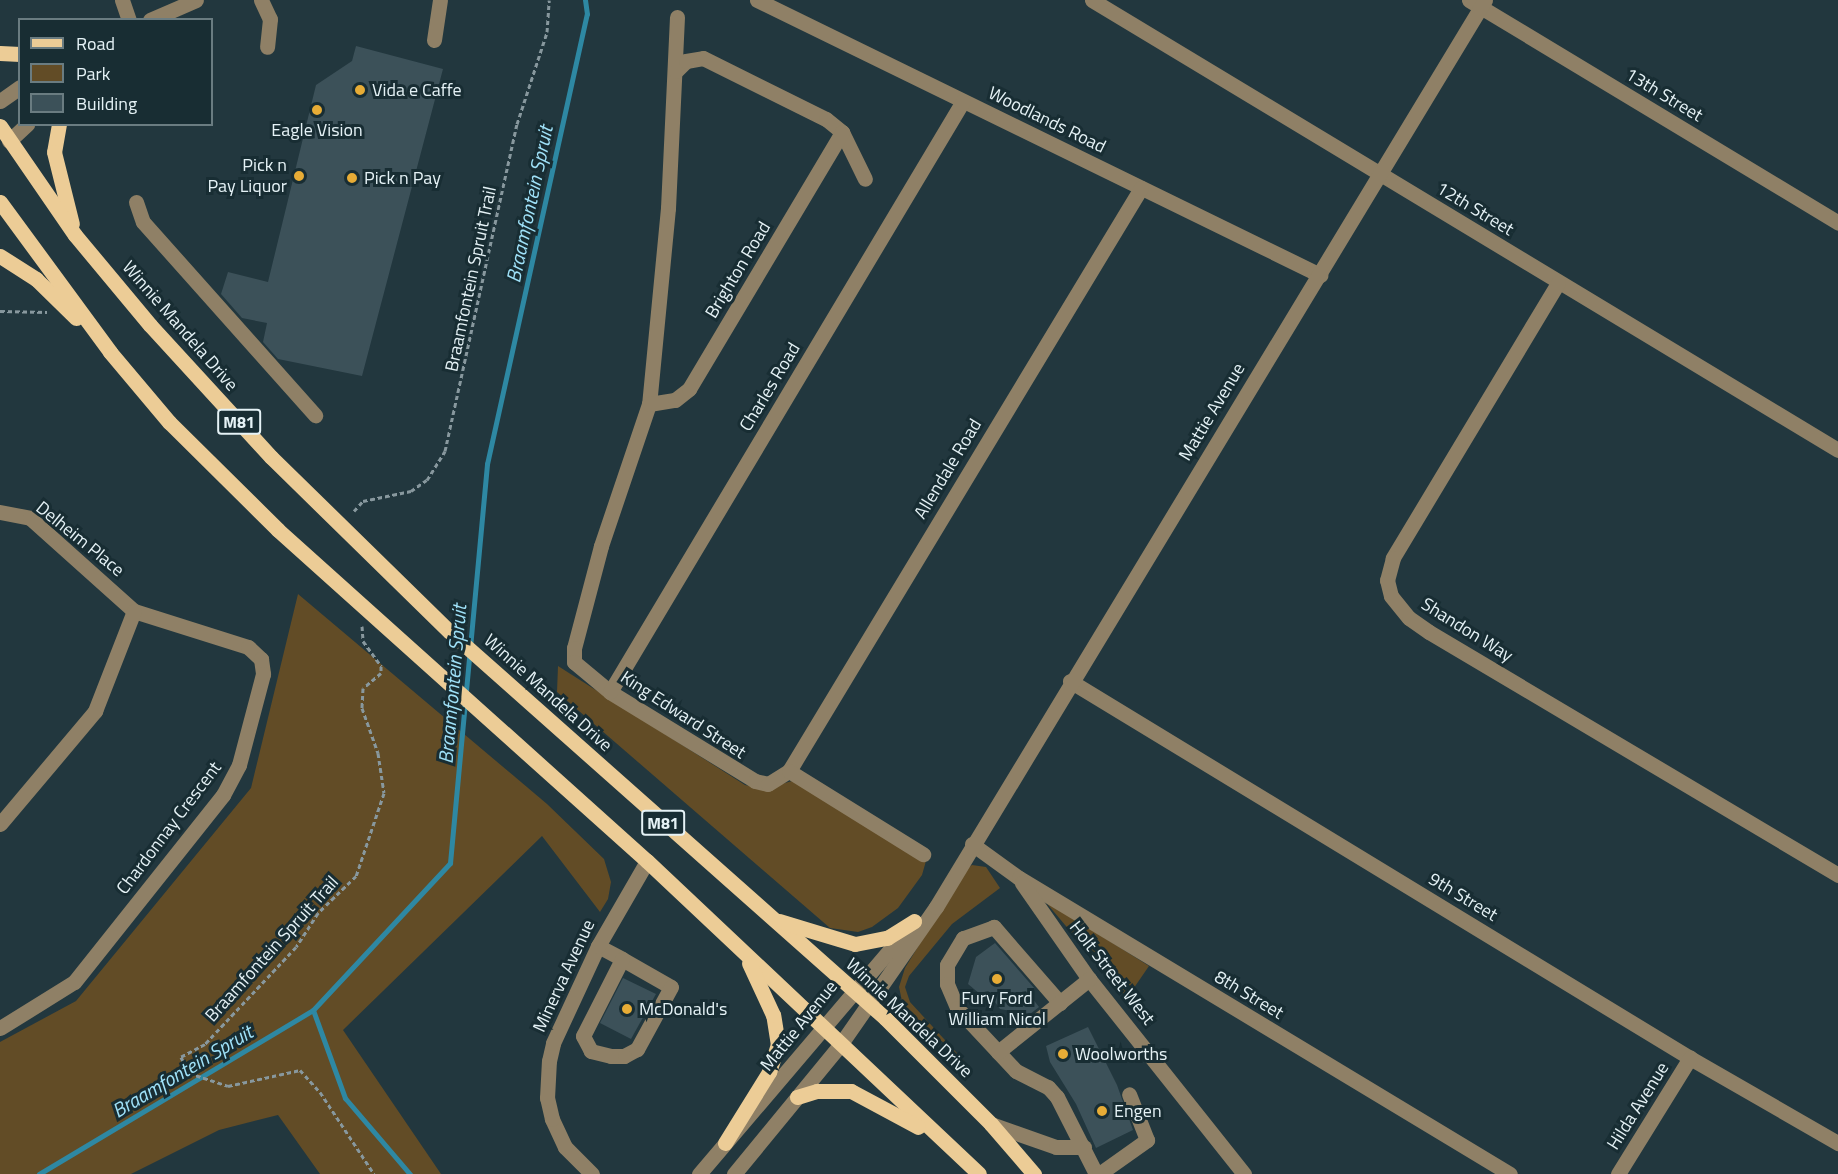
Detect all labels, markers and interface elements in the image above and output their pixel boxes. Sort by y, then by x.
legend [18,18,213,126]
text: Road [76,30,115,57]
text: Park [76,60,110,87]
street label: 13th Street [1621,63,1707,127]
place label: Vida e Caffe [372,79,462,101]
street label: Woodlands Road [985,82,1109,158]
marker: Vida e Caffe [353,83,367,97]
text: Building [76,90,137,117]
marker: Eagle Vision [310,103,324,117]
place label: Eagle Vision [271,119,363,141]
water label: Braamfontein Spruit [501,123,557,285]
place label: Pick n Pay Liquor [208,155,287,198]
place label: Pick n Pay [364,167,441,189]
marker: Pick n Pay Liquor [292,169,306,183]
marker: Pick n Pay [345,171,359,185]
street label: 12th Street [1432,177,1518,241]
street label: Braamfontein Spruit Trail [441,184,501,374]
street label: Brighton Road [701,218,775,322]
street label: Winnie Mandela Drive [118,257,242,395]
street label: Charles Road [735,339,805,435]
street label: Mattie Avenue [1174,359,1250,465]
road number: M81 [216,409,262,435]
street label: Allendale Road [910,415,986,523]
street label: Delheim Place [32,497,128,581]
street label: Shandon Way [1417,593,1517,667]
water label: Braamfontein Spruit [433,603,471,765]
street label: Winnie Mandela Drive [479,630,617,756]
street label: King Edward Street [616,666,750,764]
street label: Chardonnay Crescent [112,757,226,899]
road number: M81 [640,810,686,836]
street label: 9th Street [1425,868,1501,926]
street label: Braamfontein Spruit Trail [201,872,343,1026]
street label: Minerva Avenue [528,916,600,1036]
street label: Holt Street West [1065,917,1159,1029]
street label: Winnie Mandela Drive [841,954,977,1082]
street label: 8th Street [1211,966,1287,1024]
marker: Fury Ford William Nicol [990,972,1004,986]
street label: Mattie Avenue [756,976,842,1076]
place label: Fury Ford William Nicol [948,988,1046,1030]
place label: McDonald's [639,998,727,1020]
marker: McDonald's [620,1002,634,1016]
water label: Braamfontein Spruit [107,1020,257,1122]
place label: Woolworths [1075,1043,1167,1065]
marker: Woolworths [1056,1047,1070,1061]
street label: Hilda Avenue [1603,1058,1673,1154]
place label: Engen [1114,1100,1162,1122]
marker: Engen [1095,1104,1109,1118]

